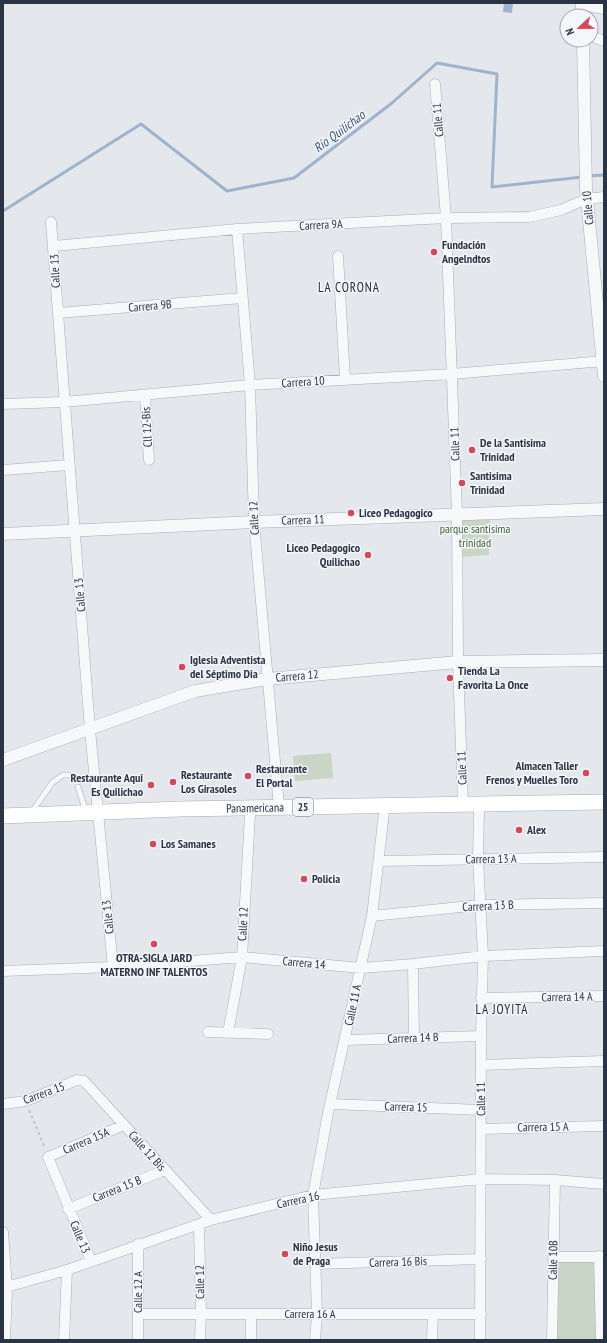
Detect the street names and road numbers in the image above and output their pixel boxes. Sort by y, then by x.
street label: Calle 11 [429,102,446,138]
street label: Calle 10 [579,190,596,226]
street label: Carrera 9A [299,216,343,233]
street label: Calle 13 [46,254,63,288]
street label: Carrera 9B [128,296,173,315]
street label: Carrera 10 [281,373,325,390]
street label: Cll 12-Bis [138,407,155,448]
street label: Calle 11 [446,427,463,461]
street label: Calle 12 [245,501,262,535]
street label: Carrera 11 [281,511,325,528]
street label: Calle 13 [71,577,88,613]
street label: Carrera 12 [275,666,319,685]
street label: Calle 11 [453,751,470,785]
road number: 25 [293,798,313,816]
street label: Panamericana [226,799,284,816]
street label: Carrera 13 A [465,851,517,866]
street label: Carrera 13 B [462,897,514,914]
street label: Calle 13 [98,899,117,935]
street label: Calle 12 [234,907,251,941]
street label: Carrera 14 [282,953,327,972]
street label: Calle 11 A [341,983,364,1027]
street label: Carrera 14 A [541,989,593,1004]
street label: Carrera 14 B [387,1029,439,1046]
street label: Carrera 15 [21,1078,67,1107]
street label: Calle 11 [473,1082,488,1116]
street label: Carrera 15 [384,1098,428,1115]
street label: Carrera 15 A [517,1119,569,1134]
street label: Carrera 15A [60,1124,111,1157]
street label: Calle 12 Bis [125,1127,169,1174]
street label: Carrera 15 B [90,1172,144,1205]
street label: Carrera 16 [275,1188,321,1211]
street label: Calle 13 [67,1218,94,1255]
street label: Calle 10B [545,1240,560,1280]
street label: Carrera 16 Bis [369,1253,427,1270]
street label: Calle 12 [192,1265,207,1299]
street label: Calle 12 A [130,1271,145,1313]
street label: Carrera 16 A [284,1306,336,1321]

